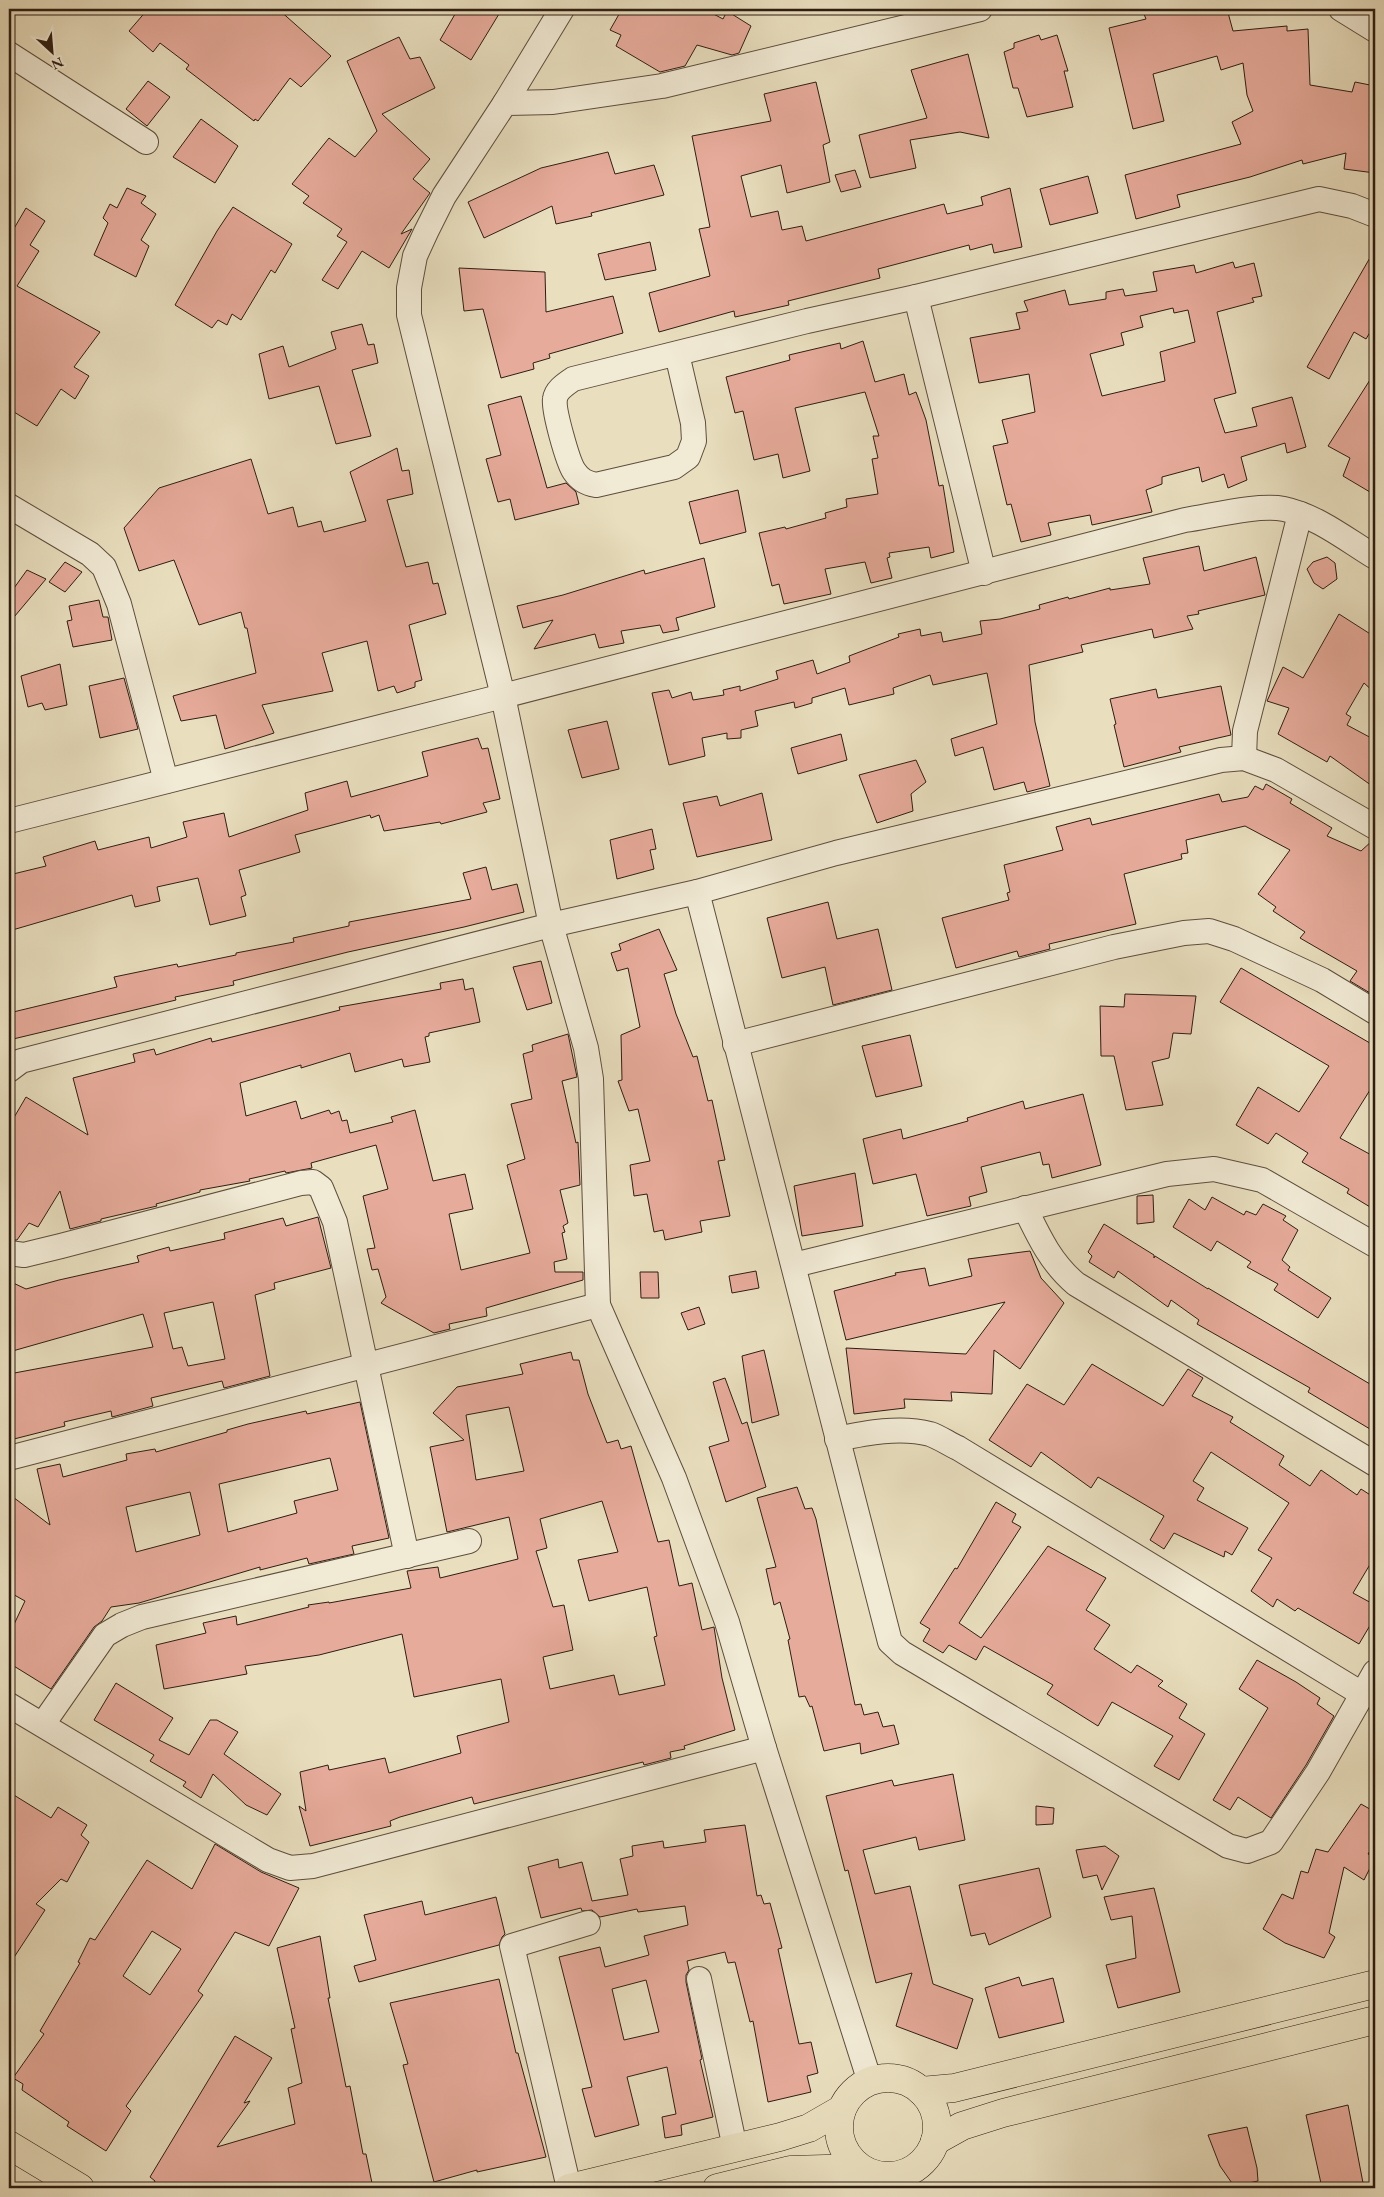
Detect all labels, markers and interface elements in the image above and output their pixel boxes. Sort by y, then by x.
north arrow [28,28,78,78]
text: N [48,53,67,75]

